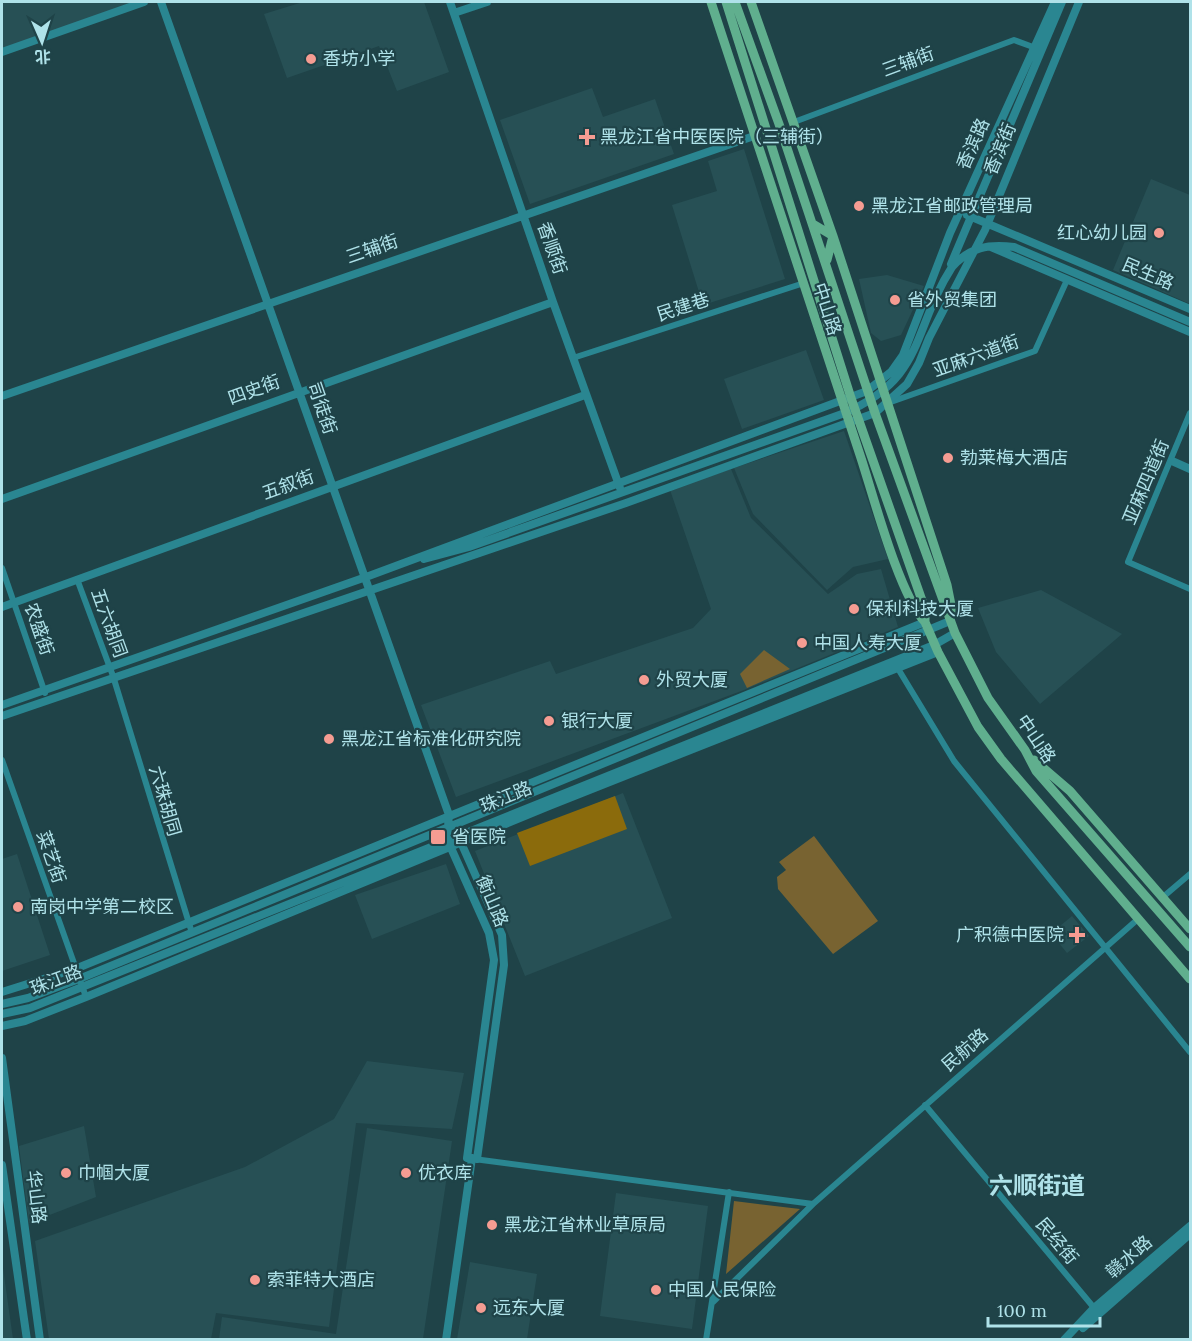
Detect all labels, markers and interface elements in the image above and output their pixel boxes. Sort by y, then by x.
north arrow [12,12,72,72]
street label: 三辅街 [879,41,937,82]
text: 北 [34,47,51,67]
place label: 香坊小学 [323,47,395,70]
marker: 香坊小学 [304,52,318,66]
street label: 香滨路 [951,114,994,173]
street label: 香滨街 [978,119,1021,178]
place label: 黑龙江省中医医院（三辅街） [600,125,834,148]
marker: 黑龙江省中医医院（三辅街） [578,128,596,146]
place label: 黑龙江省邮政管理局 [871,194,1033,217]
marker: 黑龙江省邮政管理局 [852,199,866,213]
street label: 香顺街 [533,219,572,277]
place label: 红心幼儿园 [1057,221,1147,244]
marker: 红心幼儿园 [1152,226,1166,240]
street label: 三辅街 [343,229,401,268]
street label: 民生路 [1119,252,1178,295]
street label: 中山路 [808,280,847,338]
street label: 民建巷 [654,287,712,326]
place label: 省外贸集团 [907,288,997,311]
marker: 省外贸集团 [888,293,902,307]
street label: 亚麻六道街 [930,329,1022,382]
street label: 四史街 [225,369,283,410]
street label: 司徒街 [303,379,342,437]
street label: 亚麻四道街 [1117,436,1174,528]
place label: 勃莱梅大酒店 [960,446,1068,469]
marker: 勃莱梅大酒店 [941,451,955,465]
street label: 五叙街 [259,464,317,505]
street label: 五六胡同 [86,585,133,661]
place label: 保利科技大厦 [866,597,974,620]
street label: 农盛街 [20,600,59,658]
marker: 保利科技大厦 [847,602,861,616]
place label: 中国人寿大厦 [814,631,922,654]
marker: 中国人寿大厦 [795,636,809,650]
place label: 外贸大厦 [656,668,728,691]
marker: 外贸大厦 [637,673,651,687]
place label: 银行大厦 [561,709,633,732]
street label: 中山路 [1012,710,1061,768]
marker: 银行大厦 [542,714,556,728]
place label: 黑龙江省标准化研究院 [341,727,521,750]
marker: 黑龙江省标准化研究院 [322,732,336,746]
street label: 六珠胡同 [145,763,186,839]
street label: 珠江路 [476,776,535,817]
place label: 省医院 [452,825,506,848]
street label: 菜艺街 [32,828,71,886]
marker: 省医院 [429,828,447,846]
street label: 衡山路 [471,871,514,930]
place label: 南岗中学第二校区 [30,895,174,918]
marker: 南岗中学第二校区 [11,900,25,914]
place label: 广积德中医院 [956,923,1064,946]
marker: 广积德中医院 [1068,926,1086,944]
street label: 珠江路 [26,959,85,1000]
street label: 民航路 [937,1023,993,1076]
place label: 巾帼大厦 [78,1161,150,1184]
place label: 优衣库 [418,1161,472,1184]
marker: 巾帼大厦 [59,1166,73,1180]
marker: 优衣库 [399,1166,413,1180]
street label: 华山路 [22,1169,51,1225]
district label: 六顺街道 [989,1170,1085,1201]
place label: 黑龙江省林业草原局 [504,1213,666,1236]
street label: 民经街 [1031,1213,1084,1269]
marker: 黑龙江省林业草原局 [485,1218,499,1232]
street label: 赣水路 [1101,1230,1157,1283]
place label: 索菲特大酒店 [267,1268,375,1291]
marker: 索菲特大酒店 [248,1273,262,1287]
place label: 中国人民保险 [668,1278,776,1301]
marker: 中国人民保险 [649,1283,663,1297]
scale bar [988,1290,1100,1328]
place label: 远东大厦 [493,1296,565,1319]
text: 100 m [997,1299,1047,1322]
marker: 远东大厦 [474,1301,488,1315]

